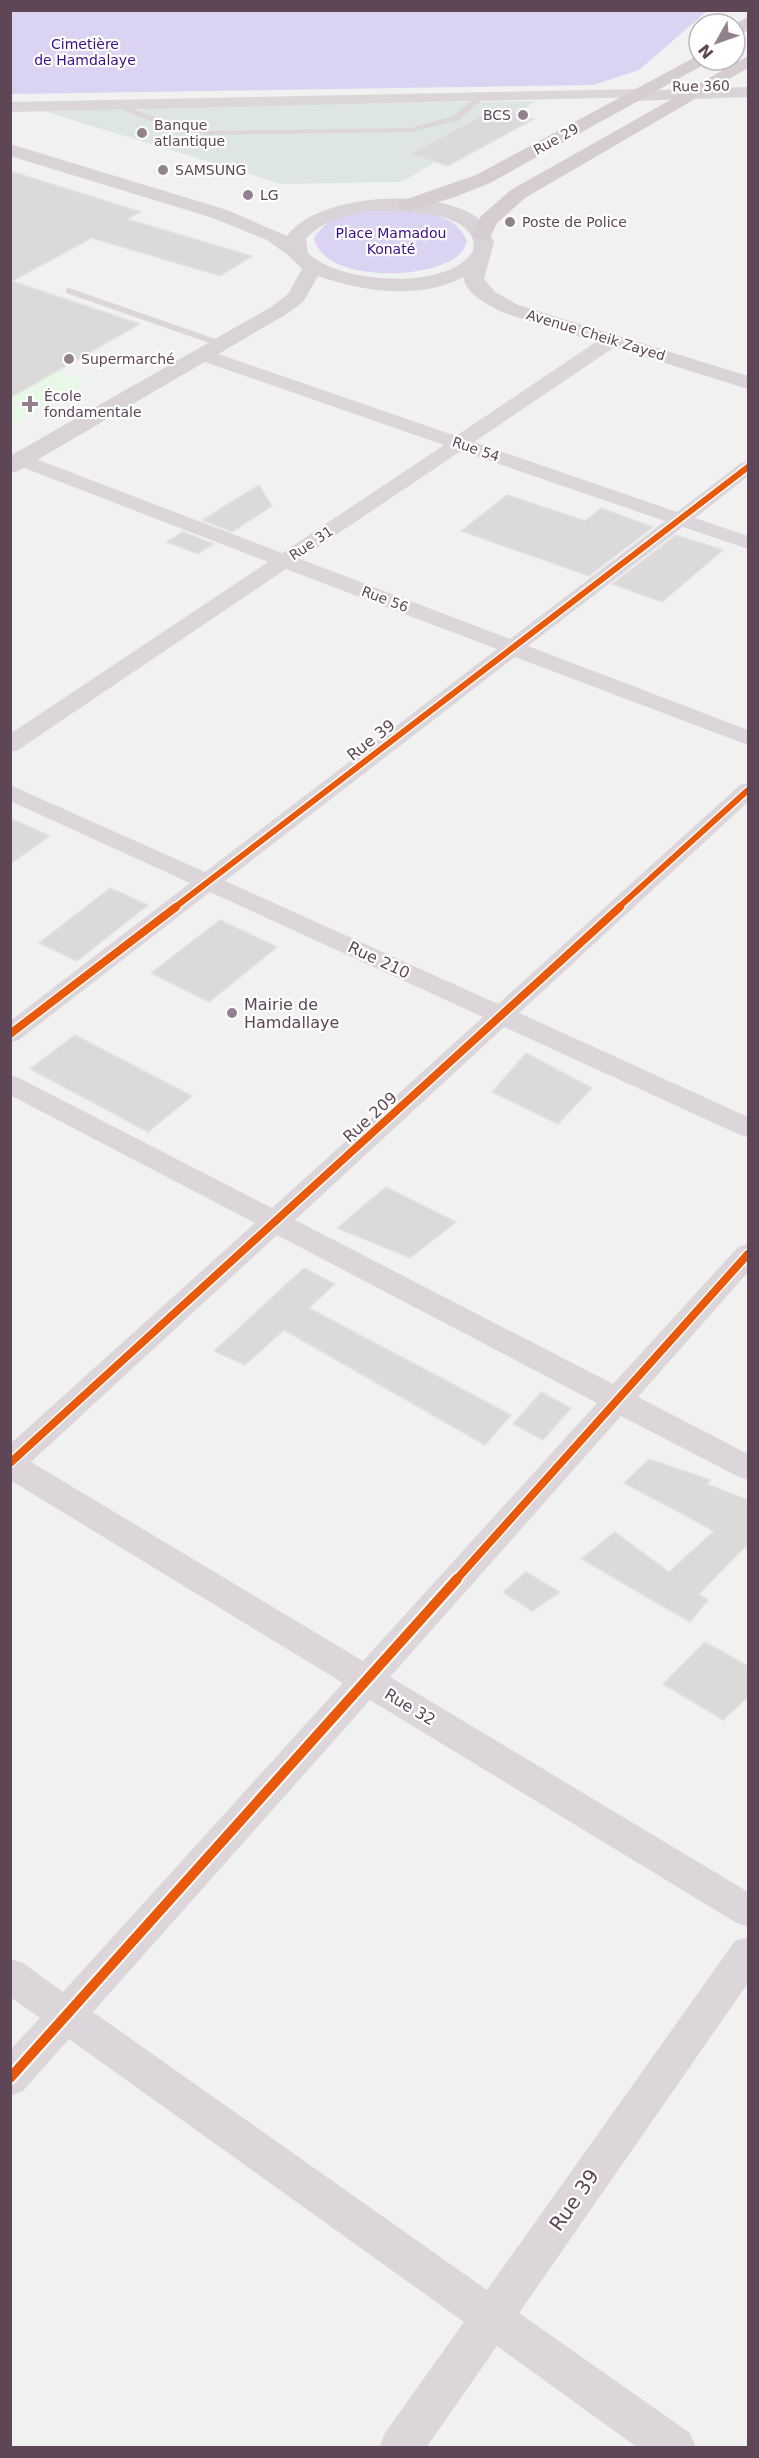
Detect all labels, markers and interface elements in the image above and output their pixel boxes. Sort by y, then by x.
north arrow [687,12,747,72]
park label: Cimetière de Hamdalaye [34,36,136,68]
text: N [694,40,717,63]
street label: Rue 360 [672,77,730,95]
place label: BCS [483,107,511,123]
marker: BCS [516,108,530,122]
place label: Banque atlantique [154,117,225,149]
street label: Rue 29 [531,120,581,158]
marker: Banque atlantique [135,126,149,140]
place label: SAMSUNG [175,162,246,178]
marker: SAMSUNG [156,163,170,177]
place label: LG [260,187,279,203]
marker: LG [241,188,255,202]
place label: Poste de Police [522,214,627,230]
marker: Poste de Police [503,215,517,229]
park label: Place Mamadou Konaté [336,225,446,257]
street label: Avenue Cheik Zayed [525,306,667,364]
place label: Supermarché [81,351,175,367]
marker: Supermarché [62,352,76,366]
place label: École fondamentale [44,388,142,420]
marker: École fondamentale [21,395,39,413]
street label: Rue 54 [450,433,502,465]
street label: Rue 31 [286,523,336,563]
street label: Rue 56 [359,583,411,615]
street label: Rue 39 [343,715,399,765]
street label: Rue 210 [345,937,413,983]
place label: Mairie de Hamdallaye [244,995,339,1032]
marker: Mairie de Hamdallaye [225,1006,239,1020]
street label: Rue 209 [339,1088,401,1146]
street label: Rue 32 [381,1684,439,1730]
street label: Rue 39 [544,2165,604,2235]

